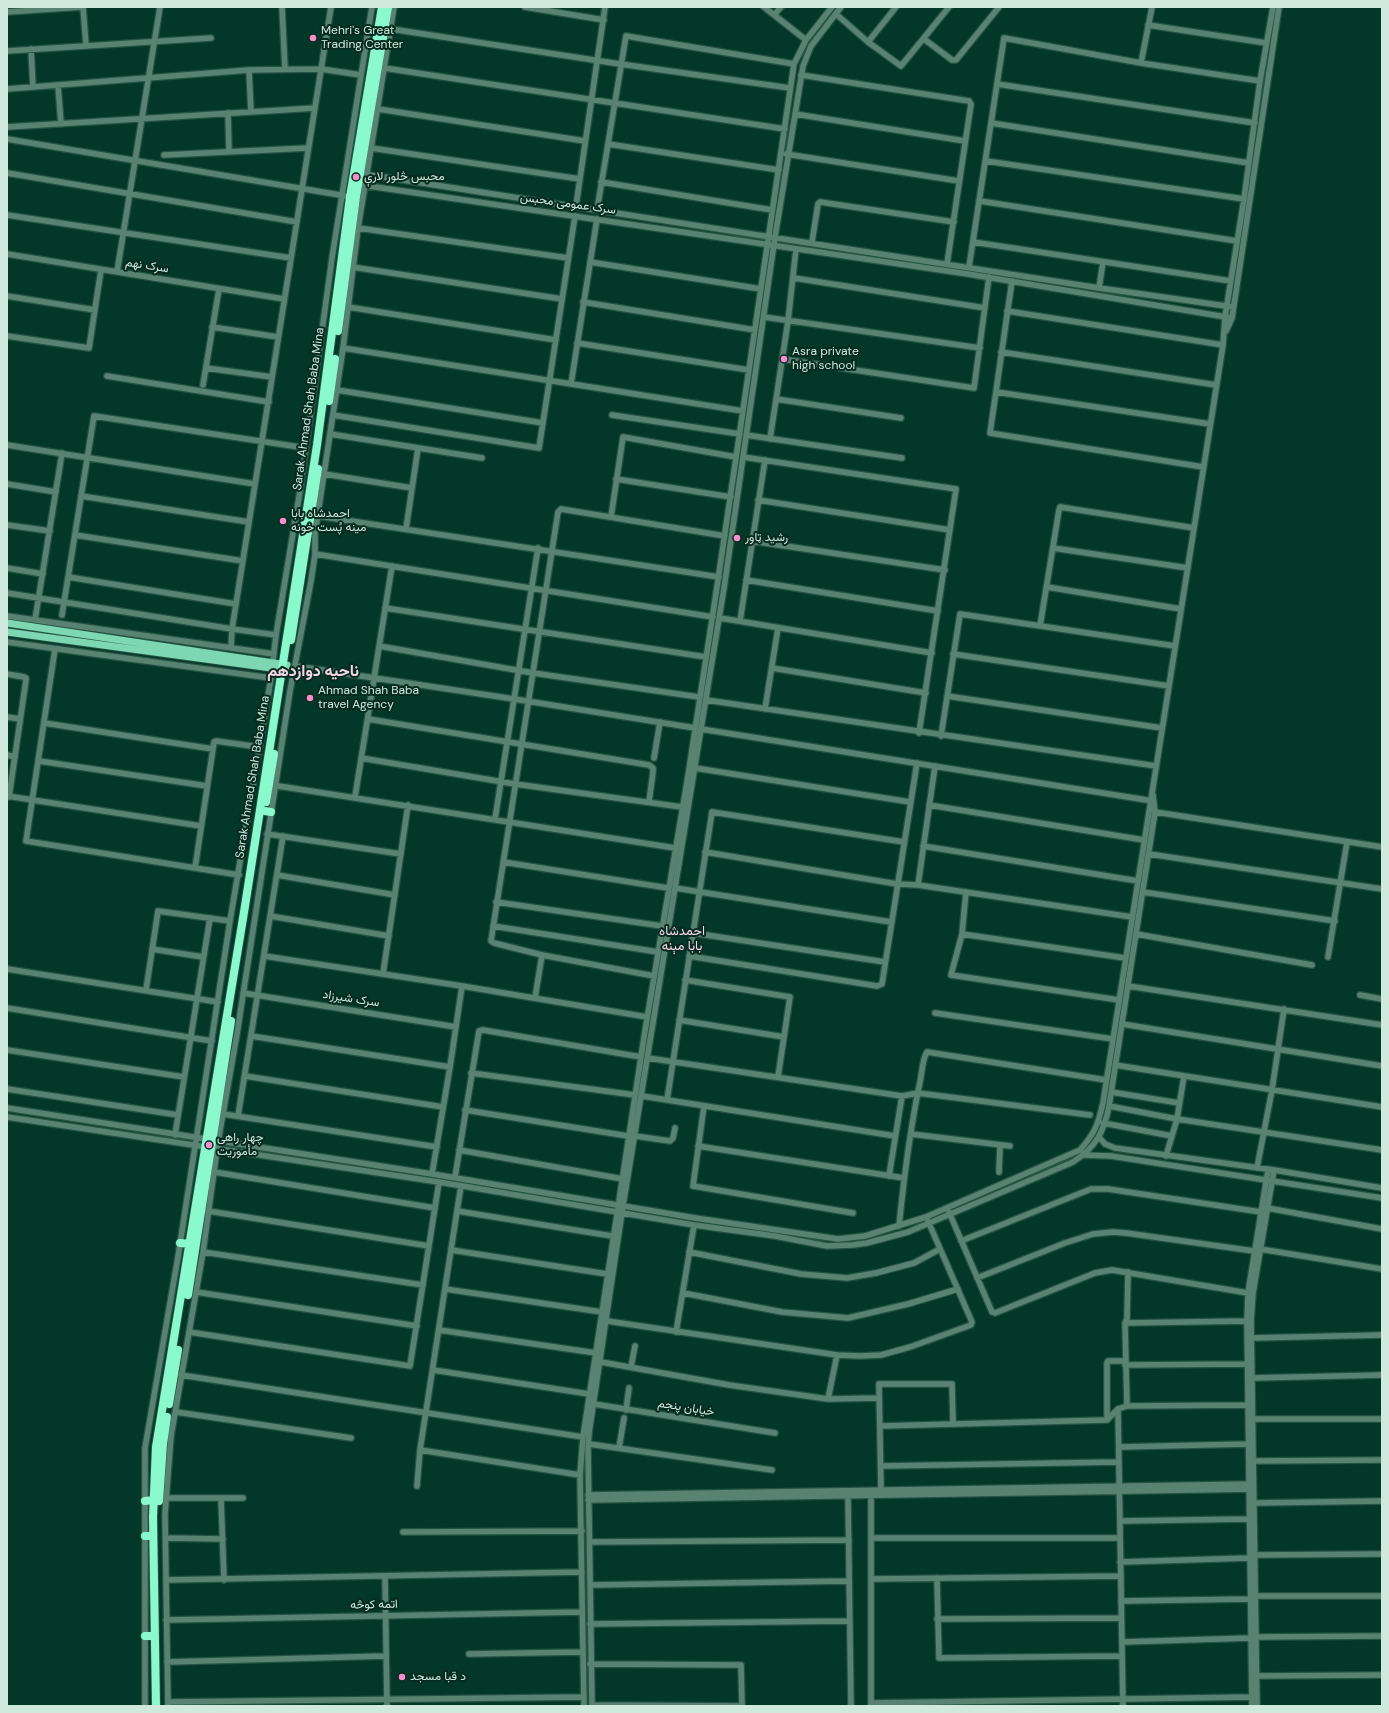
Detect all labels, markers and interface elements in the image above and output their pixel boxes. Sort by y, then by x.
place label: Mehri's Great Trading Center [321,24,403,52]
marker: Mehri's Great Trading Center [308,33,318,43]
place label: محبس څلور لارې [364,170,445,184]
marker: محبس څلور لارې [351,172,361,182]
street label: سرک عمومی محبس [519,190,617,218]
street label: سرک نهم [124,255,170,277]
street label: Sarak Ahmad Shah Baba Mina [290,327,328,491]
place label: Asra private high school [792,345,859,373]
marker: Asra private high school [779,354,789,364]
place label: احمدشاه بابا مینه پُست خونه [291,507,366,535]
marker: احمدشاه بابا مینه پُست خونه [278,516,288,526]
place label: رشید ټاور [745,531,788,545]
marker: رشید ټاور [732,533,742,543]
district label: ناحیه دوازدهم [267,662,359,682]
place label: Ahmad Shah Baba travel Agency [318,684,419,712]
marker: Ahmad Shah Baba travel Agency [305,693,315,703]
street label: Sarak Ahmad Shah Baba Mina [233,695,273,859]
district label: احمدشاه بابا مېنه [659,924,705,955]
street label: سرک شیرزاد [322,987,380,1011]
place label: چهار راهی مأموریت [217,1131,264,1159]
marker: چهار راهی مأموریت [204,1140,214,1150]
street label: خیابان پنجم [657,1396,715,1420]
street label: اتمه کوڅه [350,1597,398,1613]
place label: د قبا مسجد [410,1670,466,1684]
marker: د قبا مسجد [397,1672,407,1682]

